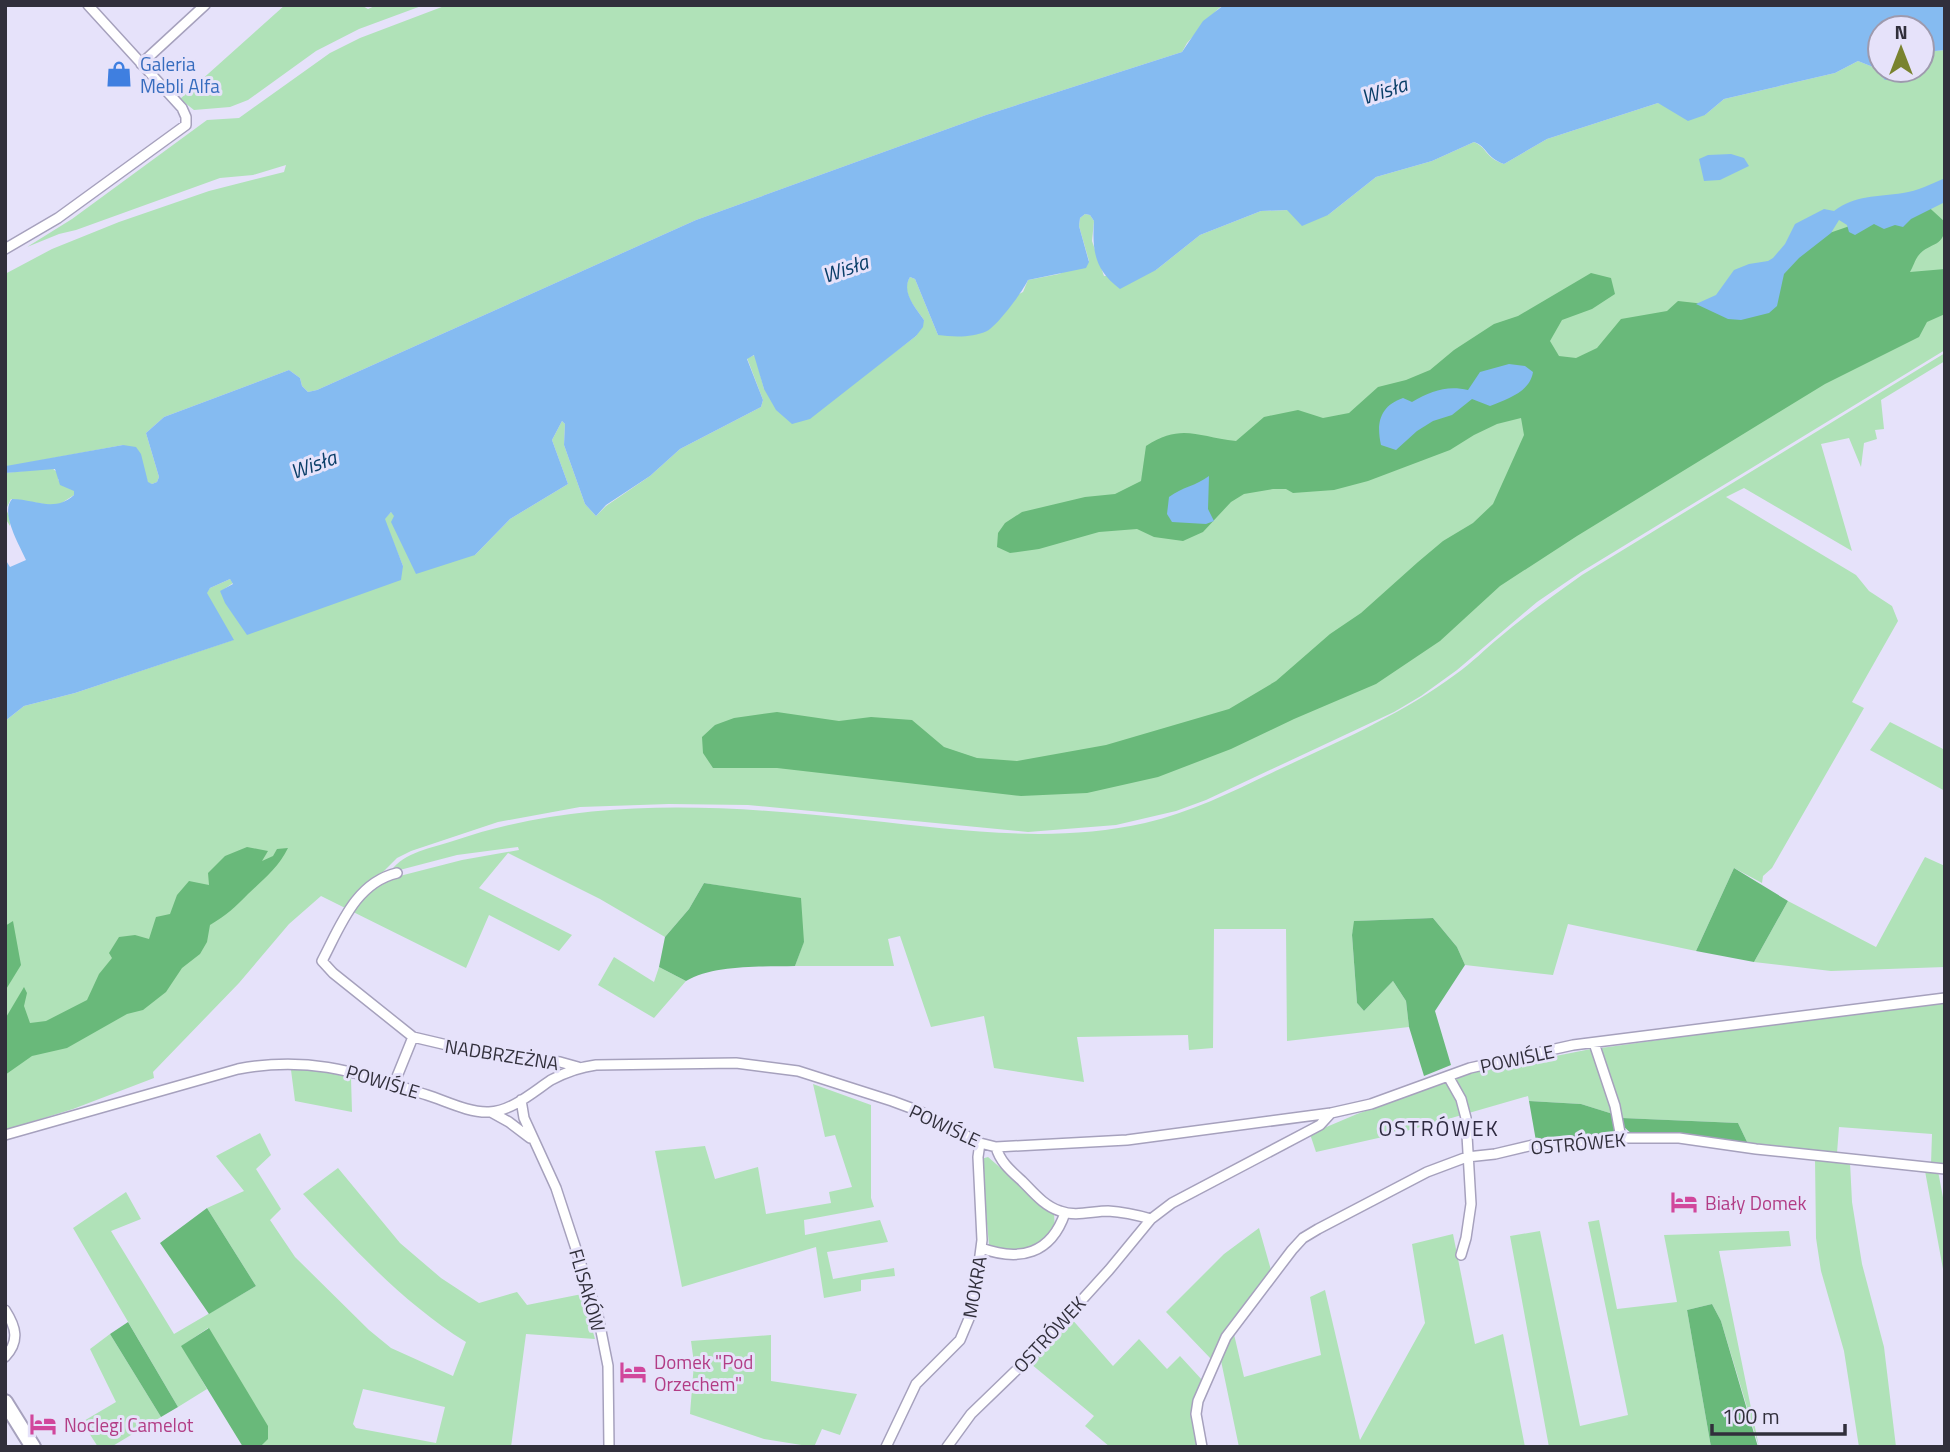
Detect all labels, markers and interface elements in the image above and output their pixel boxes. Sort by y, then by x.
north arrow [1866,14,1936,84]
text: N [1894,17,1908,46]
place label: Galeria Mebli Alfa [140,49,220,100]
shop icon: Galeria Mebli Alfa [104,59,134,89]
water label: Wisła [1357,67,1413,112]
water label: Wisła [818,245,874,291]
water label: Wisła [285,440,342,487]
street label: NADBRZEŻNA [443,1031,561,1077]
street label: POWIŚLE [1477,1036,1557,1080]
street label: POWIŚLE [343,1056,423,1106]
street label: POWIŚLE [905,1096,985,1154]
district label: OSTRÓWEK [1378,1112,1500,1144]
street label: OSTRÓWEK [1529,1124,1627,1162]
hotel icon: Biały Domek [1669,1187,1699,1217]
place label: Biały Domek [1705,1188,1807,1217]
street label: FLISAKÓW [562,1245,614,1335]
street label: MOKRA [954,1254,994,1320]
street label: OSTRÓWEK [1006,1289,1092,1379]
place label: Domek "Pod Orzechem" [654,1347,753,1398]
hotel icon: Domek "Pod Orzechem" [618,1357,648,1387]
scale bar [1712,1392,1845,1436]
text: 100 m [1722,1400,1779,1432]
hotel icon: Noclegi Camelot [28,1409,58,1439]
place label: Noclegi Camelot [64,1410,194,1439]

